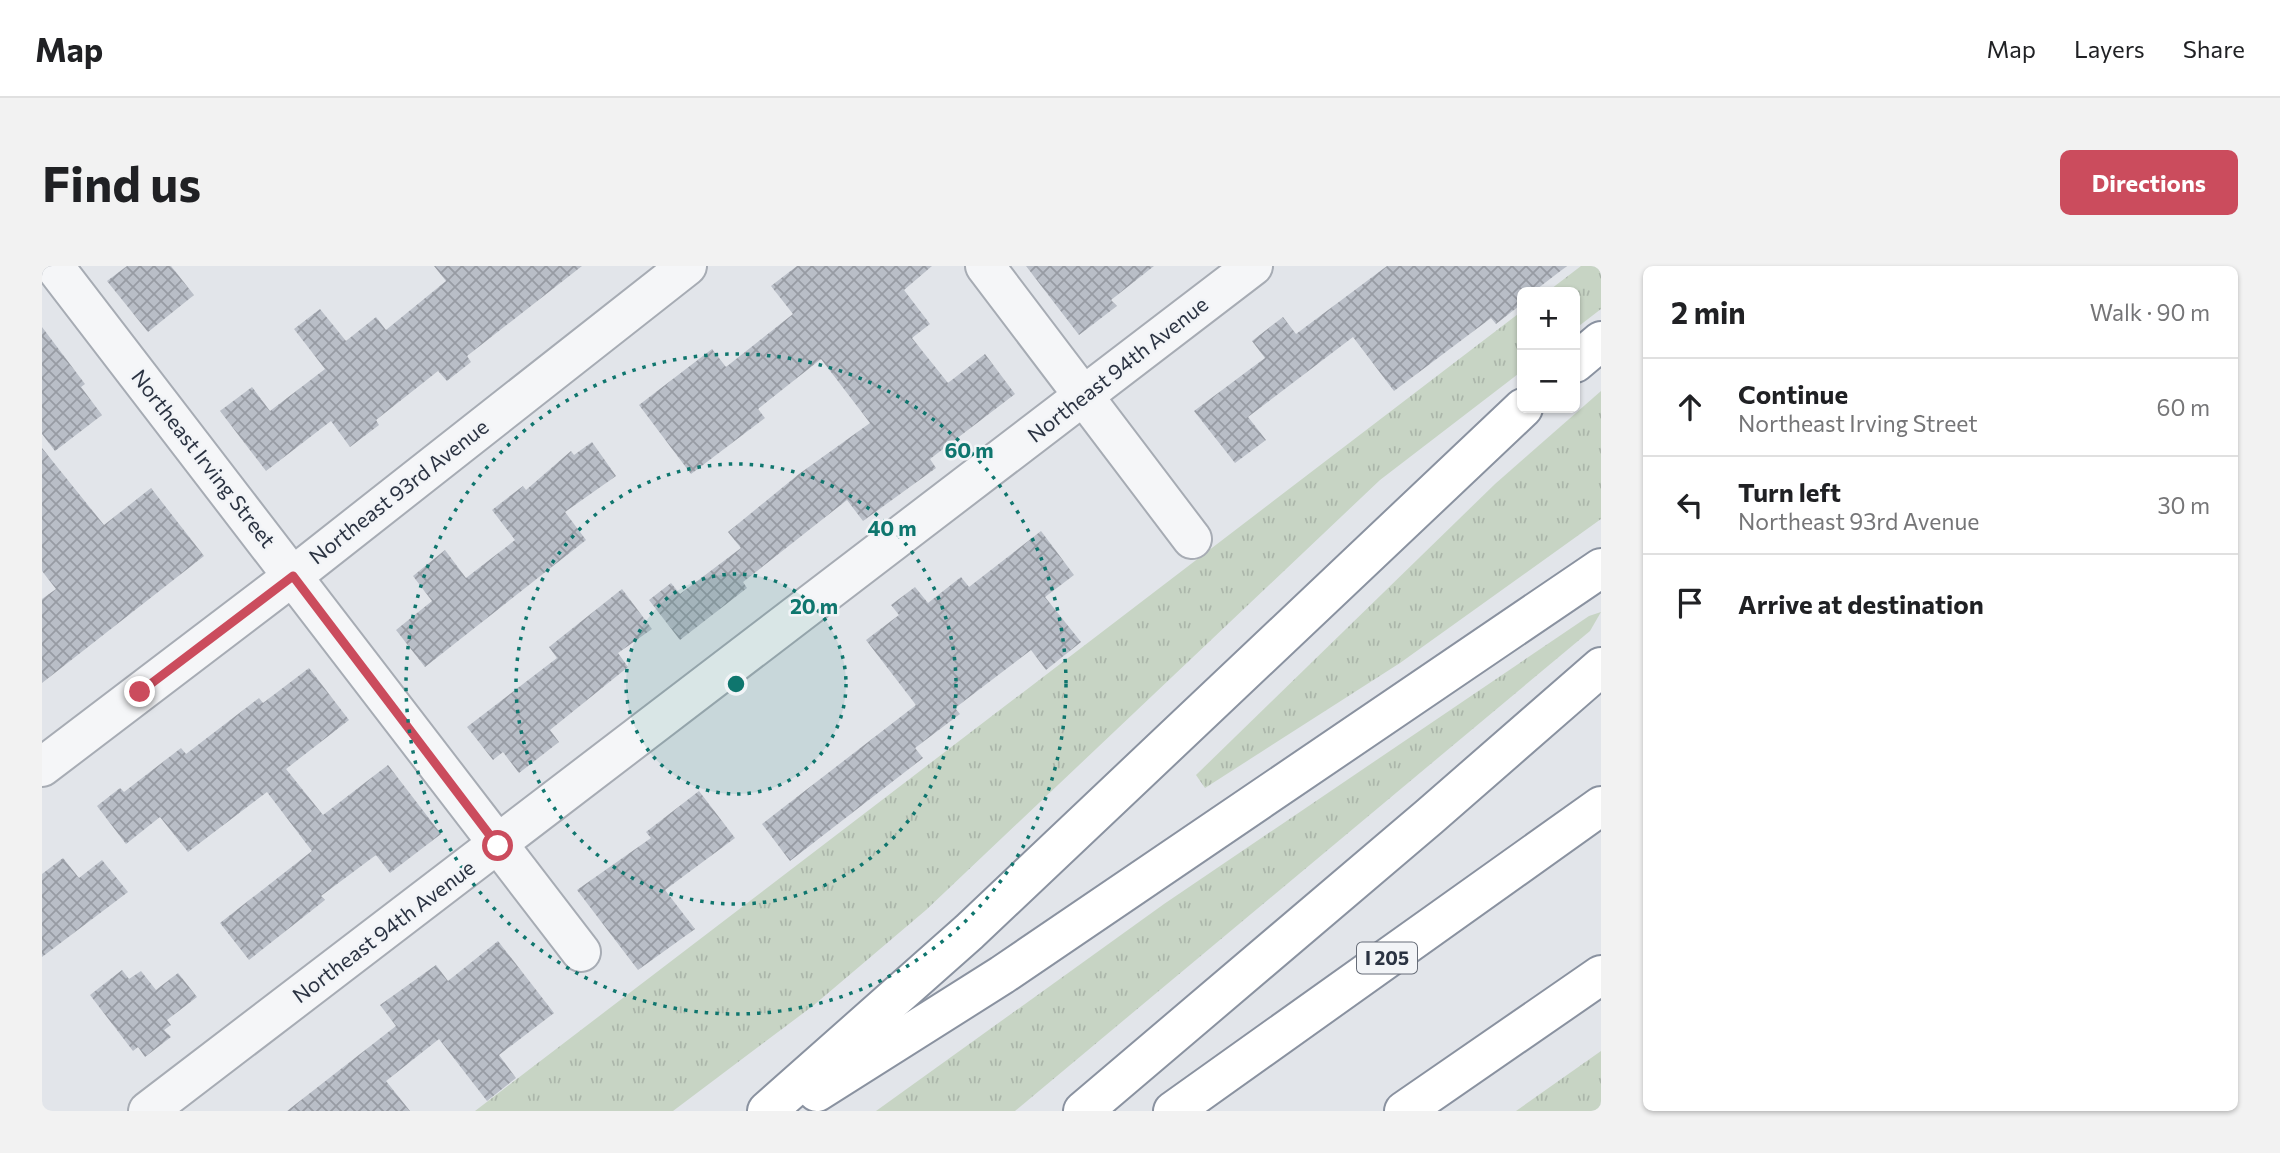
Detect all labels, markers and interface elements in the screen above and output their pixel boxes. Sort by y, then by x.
text: Map [35,28,103,69]
text: Map [1987,34,2036,63]
text: Layers [2074,34,2145,63]
text: Share [2183,34,2245,63]
button: Directions [2060,150,2238,215]
text: Find us [42,152,201,212]
map controls [1517,287,1580,413]
button: + [1517,287,1580,350]
street label: Northeast 94th Avenue [1022,291,1212,447]
text: 2 min [1671,293,1746,330]
text: Walk · 90 m [2090,298,2210,326]
button: − [1517,350,1580,413]
street label: Northeast Irving Street [127,364,281,552]
text: Continue [1738,378,1848,409]
icon: ahead [1671,388,1709,426]
text: 60 m [2157,393,2210,421]
text: Northeast Irving Street [1738,409,1978,437]
street label: Northeast 93rd Avenue [304,413,493,569]
text: 60 m [944,437,994,462]
text: Turn left [1738,476,1841,507]
icon: left [1671,486,1709,524]
text: 30 m [2157,491,2210,519]
text: Northeast 93rd Avenue [1738,507,1979,535]
text: 40 m [867,515,917,540]
icon: arrive [1671,584,1709,622]
text: Arrive at destination [1738,588,1984,619]
text: 20 m [790,593,838,618]
centre of rings [724,672,748,696]
route end [124,676,155,707]
route start [482,830,513,861]
street label: Northeast 94th Avenue [287,854,479,1007]
road number: I 205 [1357,943,1417,974]

